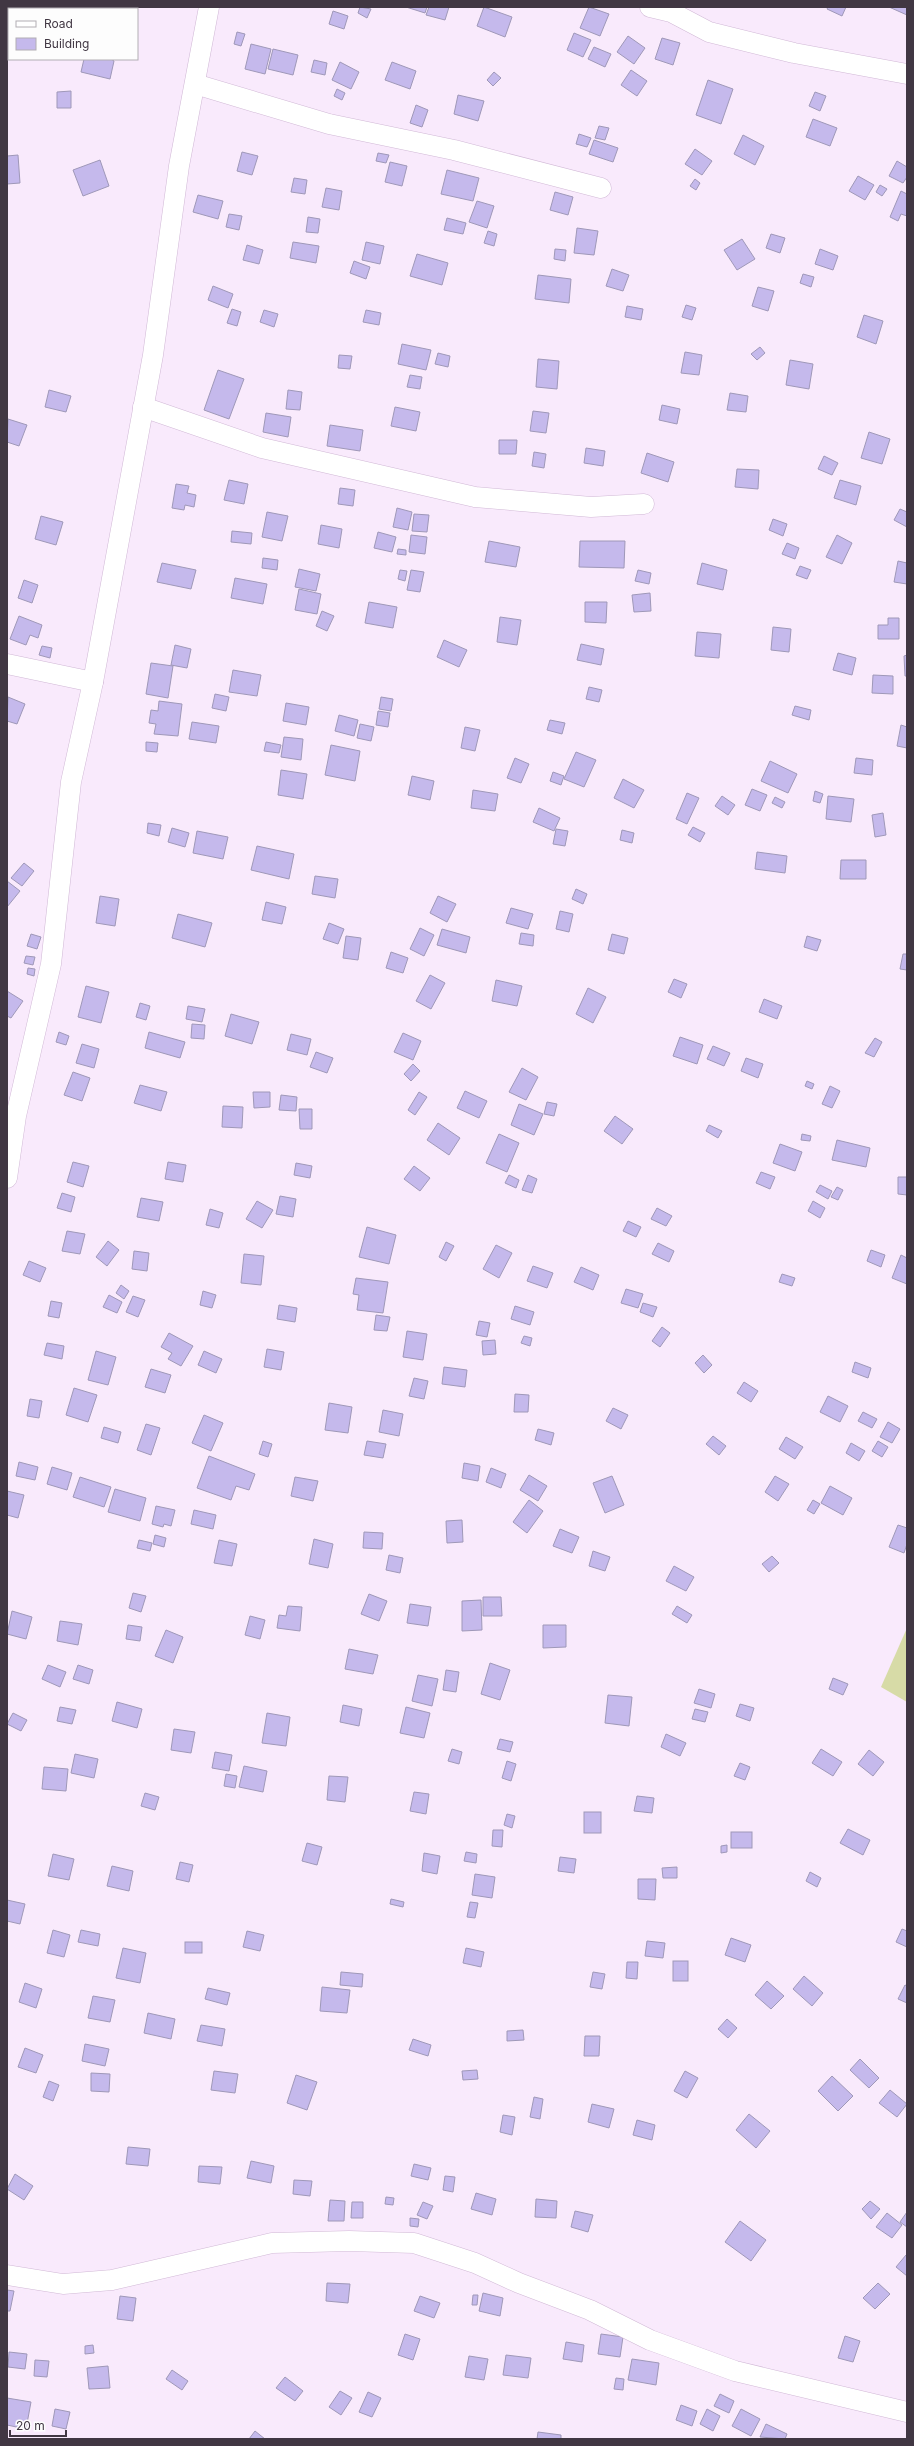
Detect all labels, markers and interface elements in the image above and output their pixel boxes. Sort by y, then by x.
legend [8,8,138,60]
text: Road [44,16,73,31]
text: Building [44,36,89,51]
scale bar [10,2412,66,2438]
text: 20 m [16,2418,45,2433]

